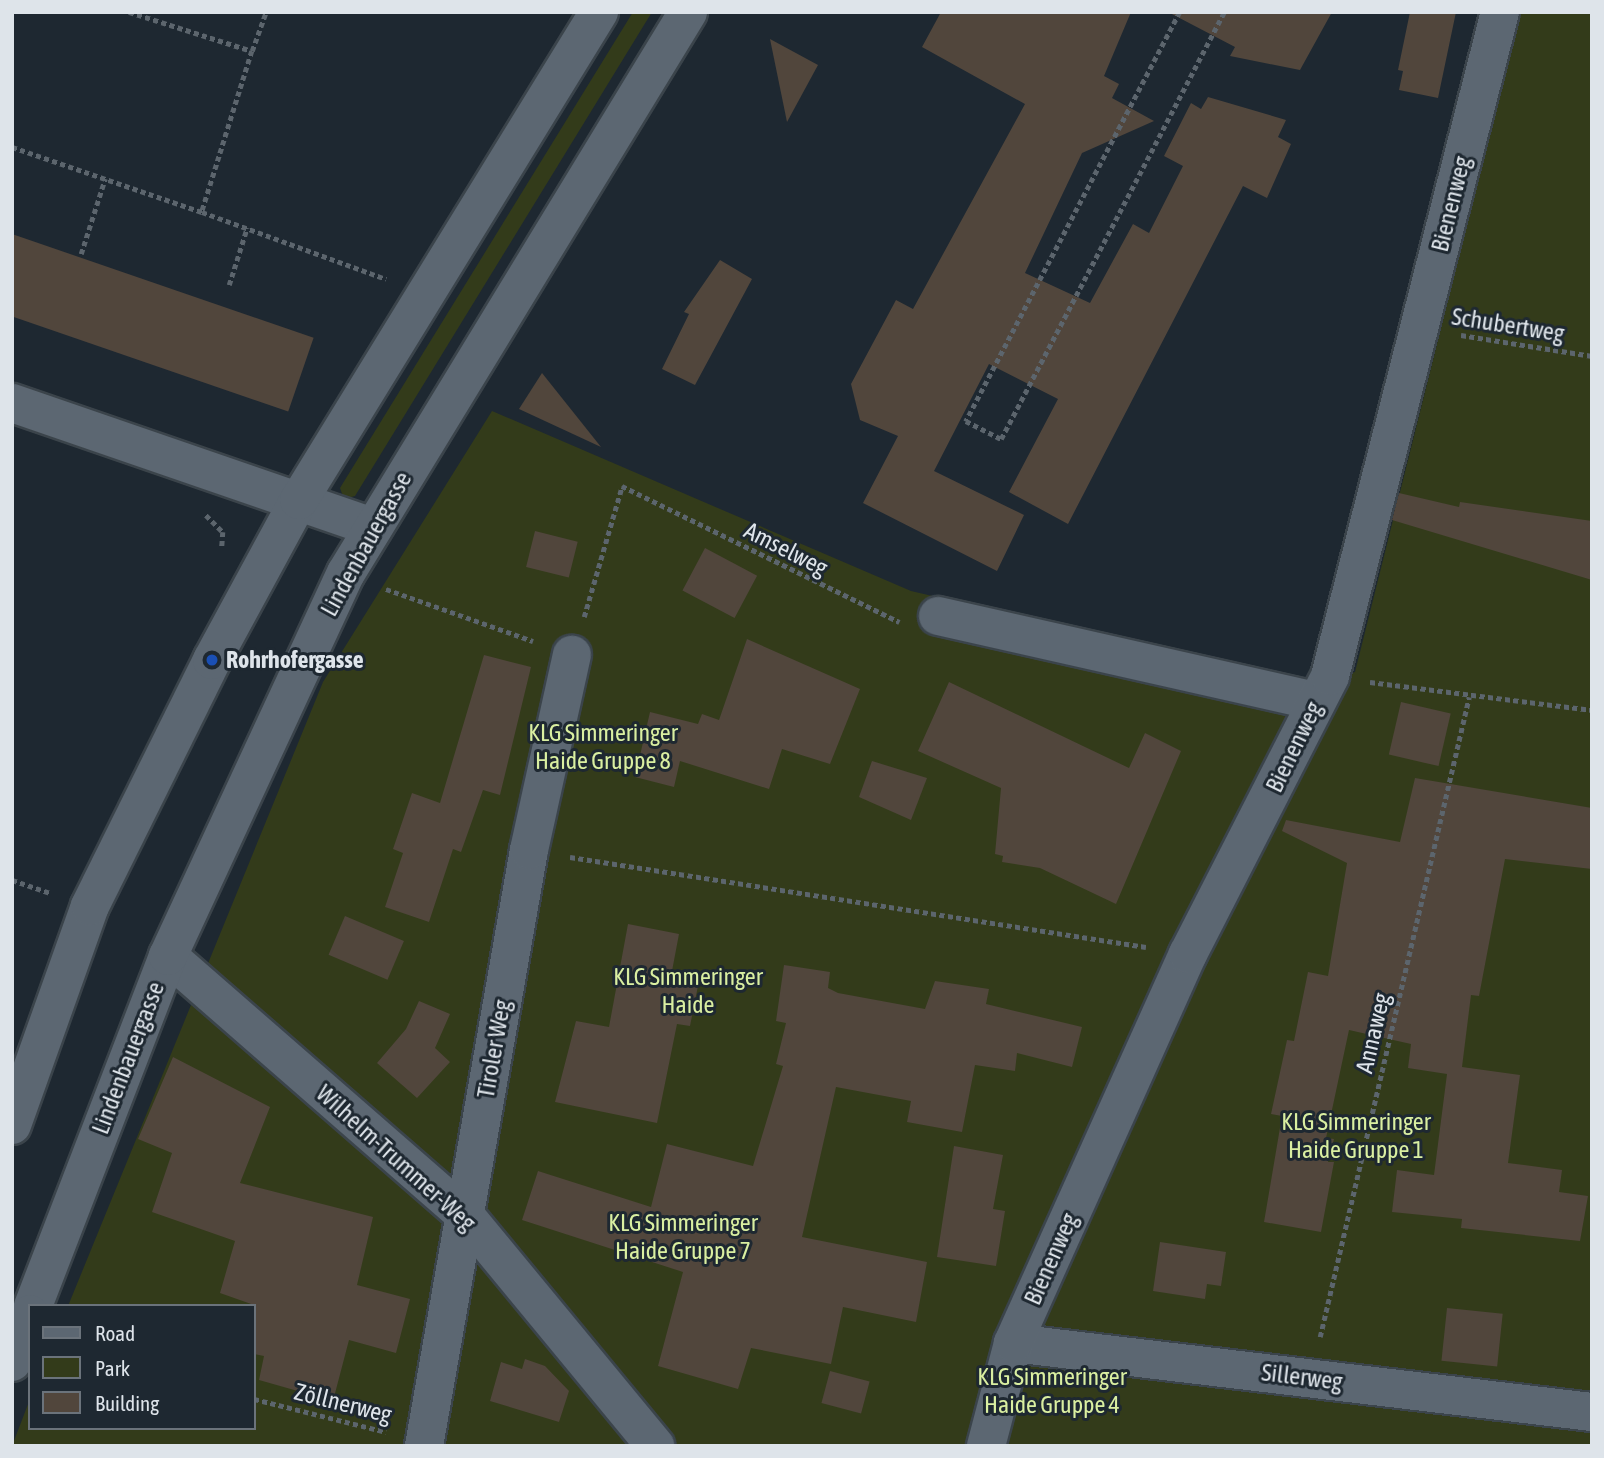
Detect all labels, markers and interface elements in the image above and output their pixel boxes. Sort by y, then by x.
street label: Bienenweg [1425,153,1477,255]
street label: Schubertweg [1450,302,1566,348]
street label: Lindenbauergasse [314,467,418,621]
street label: Amselweg [739,516,833,582]
place label: Rohrhofergasse [226,646,364,674]
marker: Rohrhofergasse [204,652,220,668]
street label: Bienenweg [1260,697,1328,797]
park label: KLG Simmeringer Haide Gruppe 8 [528,719,678,775]
park label: KLG Simmeringer Haide [613,963,763,1019]
street label: Lindenbauergasse [86,978,170,1138]
street label: Annaweg [1350,990,1396,1076]
street label: Tiroler Weg [471,998,517,1100]
street label: Wilhelm-Trummer-Weg [310,1079,482,1237]
park label: KLG Simmeringer Haide Gruppe 1 [1281,1108,1431,1164]
park label: KLG Simmeringer Haide Gruppe 7 [608,1209,758,1265]
street label: Bienenweg [1018,1209,1084,1309]
legend [28,1304,256,1430]
text: Road [95,1321,135,1345]
text: Park [95,1356,130,1380]
street label: Sillerweg [1260,1358,1344,1396]
park label: KLG Simmeringer Haide Gruppe 4 [977,1363,1127,1419]
street label: Zöllnerweg [291,1377,395,1429]
text: Building [95,1391,159,1415]

